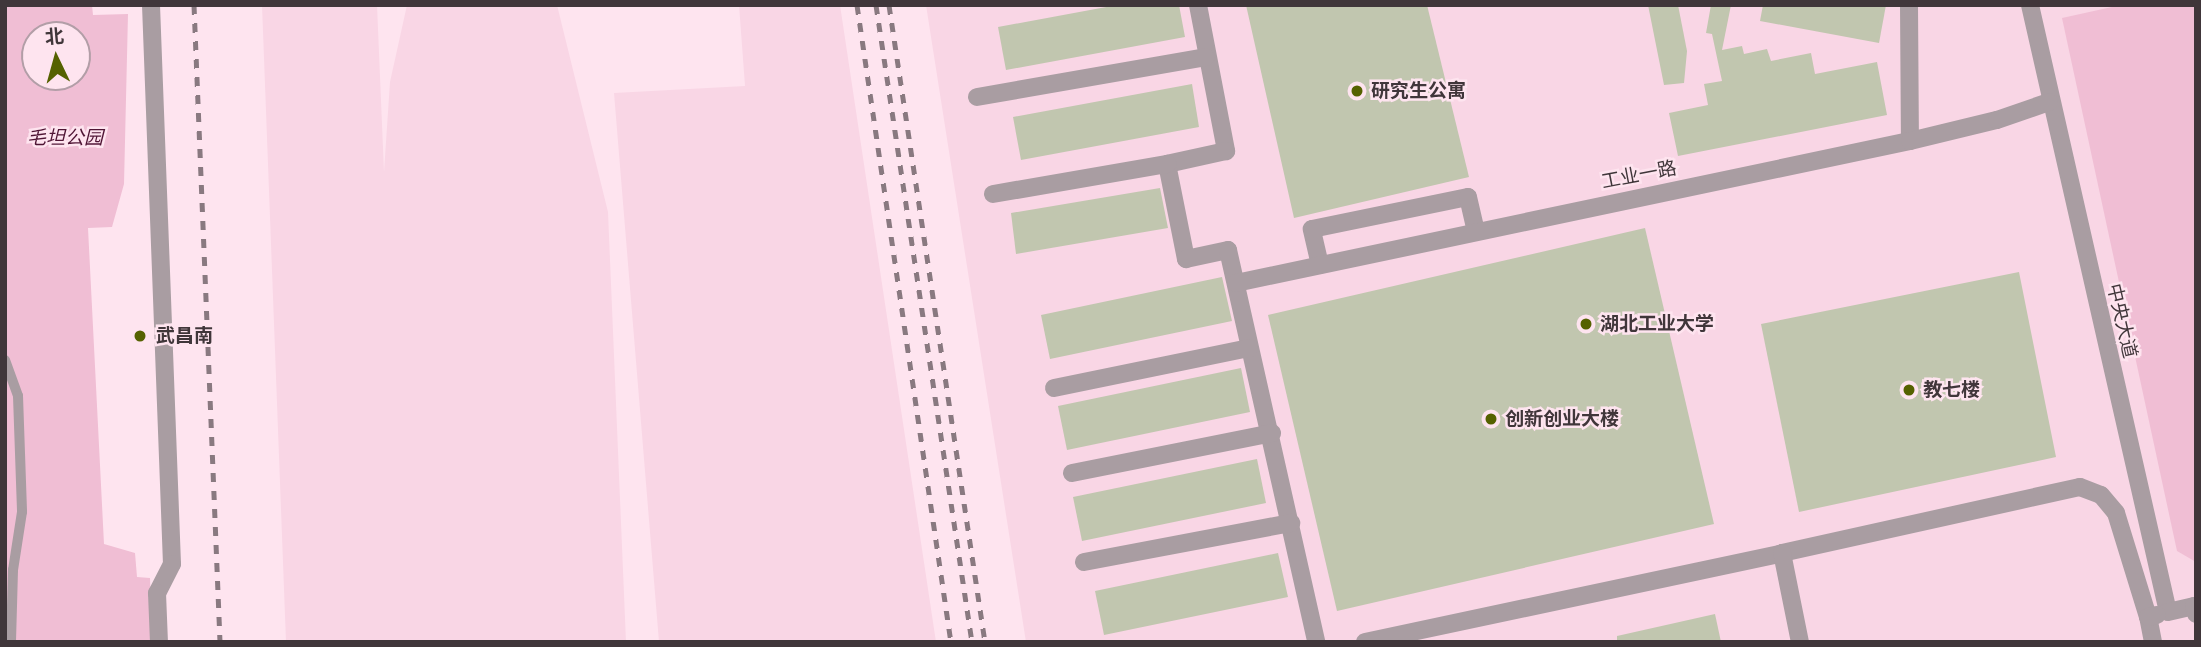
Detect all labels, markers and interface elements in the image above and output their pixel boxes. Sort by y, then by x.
north arrow [21,21,91,91]
text: 北 [44,24,65,49]
place label: 研究生公寓 [1371,80,1466,102]
marker: 研究生公寓 [1349,83,1365,99]
park label: 毛坦公园 [27,127,103,149]
street label: 工业一路 [1600,157,1678,193]
street label: 中央大道 [2102,281,2142,361]
place label: 湖北工业大学 [1600,313,1714,335]
marker: 湖北工业大学 [1578,316,1594,332]
place label: 武昌南 [156,325,213,347]
marker: 武昌南 [130,326,150,346]
place label: 教七楼 [1923,379,1980,401]
marker: 教七楼 [1901,382,1917,398]
place label: 创新创业大楼 [1505,408,1619,430]
marker: 创新创业大楼 [1483,411,1499,427]

